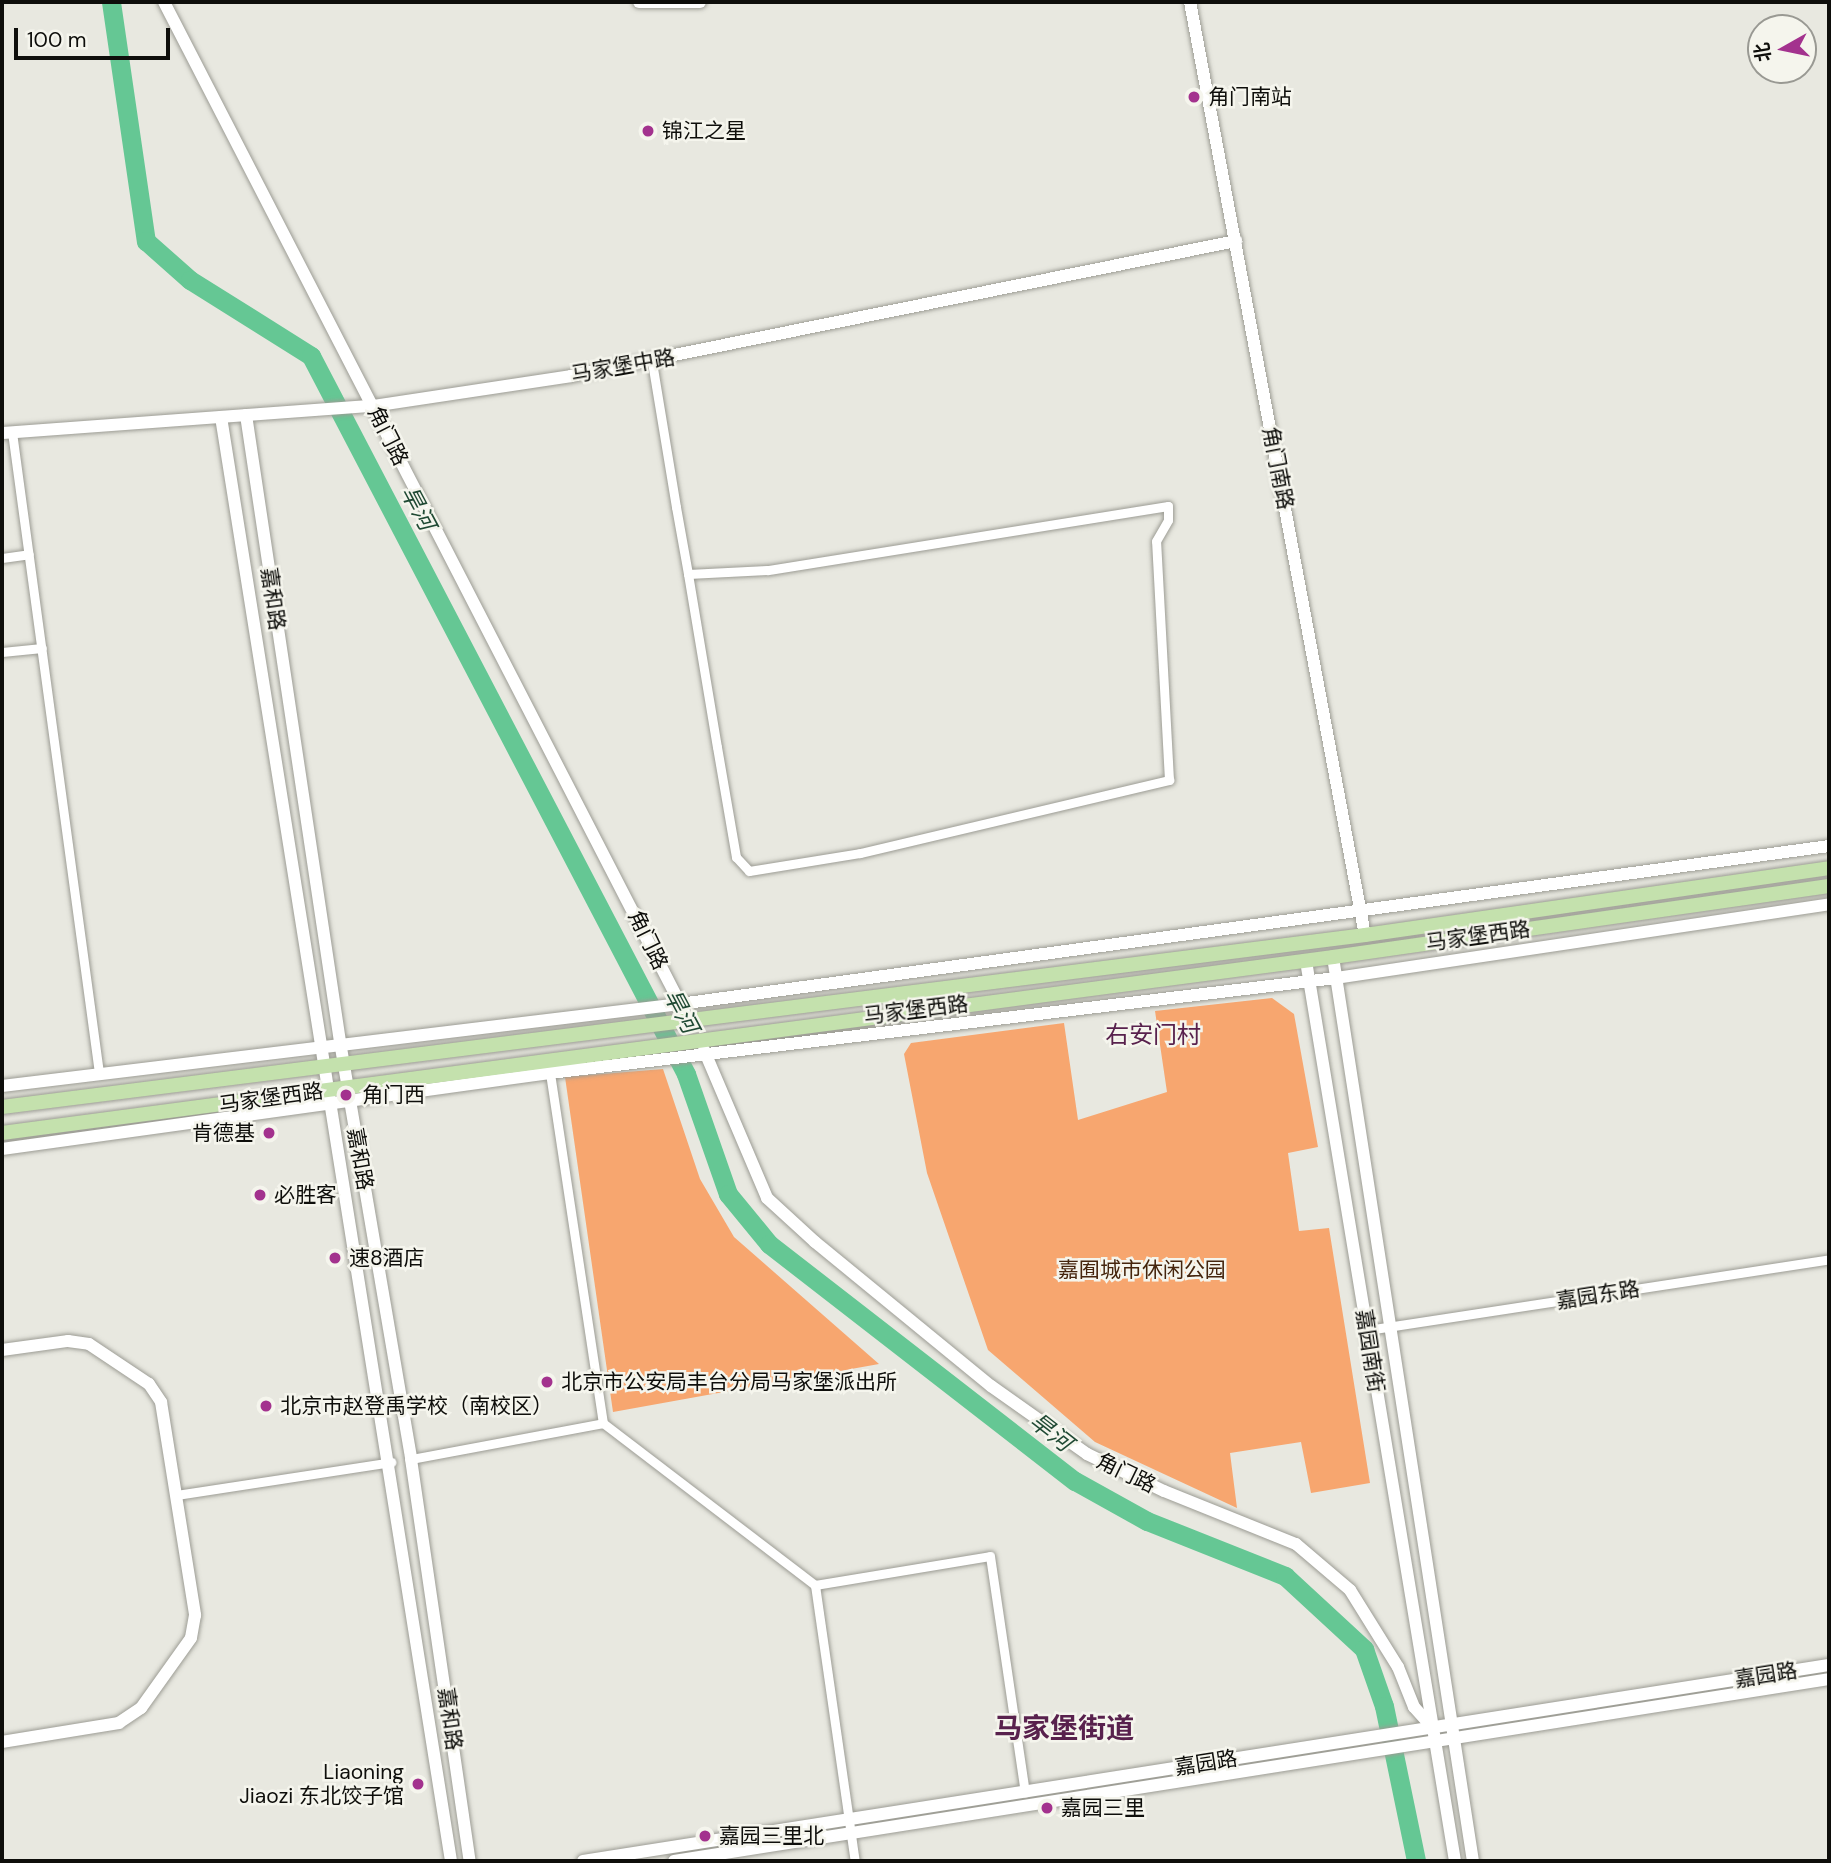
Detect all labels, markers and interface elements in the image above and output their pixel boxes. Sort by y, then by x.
scale bar [18,14,173,58]
north arrow [1747,14,1817,84]
text: 100 m [27,26,87,54]
text: 北 [1749,41,1777,63]
place label: 角门南站 [1208,84,1292,110]
marker: 角门南站 [1186,89,1202,105]
place label: 锦江之星 [662,118,746,144]
marker: 锦江之星 [640,123,656,139]
street label: 马家堡中路 [569,344,677,388]
street label: 角门路 [362,402,414,470]
street label: 角门南路 [1258,424,1298,512]
water label: 旱河 [395,481,441,535]
street label: 嘉和路 [256,566,290,632]
street label: 角门路 [623,906,673,974]
street label: 马家堡西路 [1424,916,1532,956]
water label: 旱河 [658,984,704,1038]
street label: 马家堡西路 [862,991,970,1029]
district label: 右安门村 [1105,1021,1201,1049]
street label: 马家堡西路 [217,1078,325,1118]
place label: 角门西 [362,1082,425,1108]
marker: 角门西 [336,1085,356,1105]
place label: 肯德基 [192,1120,255,1146]
marker: 肯德基 [261,1125,277,1141]
street label: 嘉和路 [342,1126,378,1192]
place label: 必胜客 [274,1182,337,1208]
marker: 必胜客 [252,1187,268,1203]
place label: 速8酒店 [349,1245,425,1271]
marker: 速8酒店 [327,1250,343,1266]
park label: 嘉囿城市休闲公园 [1058,1257,1226,1283]
street label: 嘉园东路 [1555,1276,1641,1314]
street label: 嘉园南街 [1351,1308,1389,1394]
place label: 北京市公安局丰台分局马家堡派出所 [561,1369,897,1395]
marker: 北京市公安局丰台分局马家堡派出所 [539,1374,555,1390]
place label: 北京市赵登禹学校（南校区） [280,1393,553,1419]
marker: 北京市赵登禹学校（南校区） [258,1398,274,1414]
water label: 旱河 [1024,1407,1078,1457]
street label: 角门路 [1092,1448,1160,1498]
street label: 嘉园路 [1733,1658,1799,1692]
street label: 嘉和路 [433,1686,467,1752]
district label: 马家堡街道 [994,1712,1134,1746]
street label: 嘉园路 [1173,1746,1239,1780]
place label: Liaoning Jiaozi 东北饺子馆 [239,1759,404,1809]
marker: Liaoning Jiaozi 东北饺子馆 [410,1776,426,1792]
place label: 嘉园三里 [1061,1795,1145,1821]
marker: 嘉园三里 [1039,1800,1055,1816]
place label: 嘉园三里北 [719,1823,824,1849]
marker: 嘉园三里北 [697,1828,713,1844]

